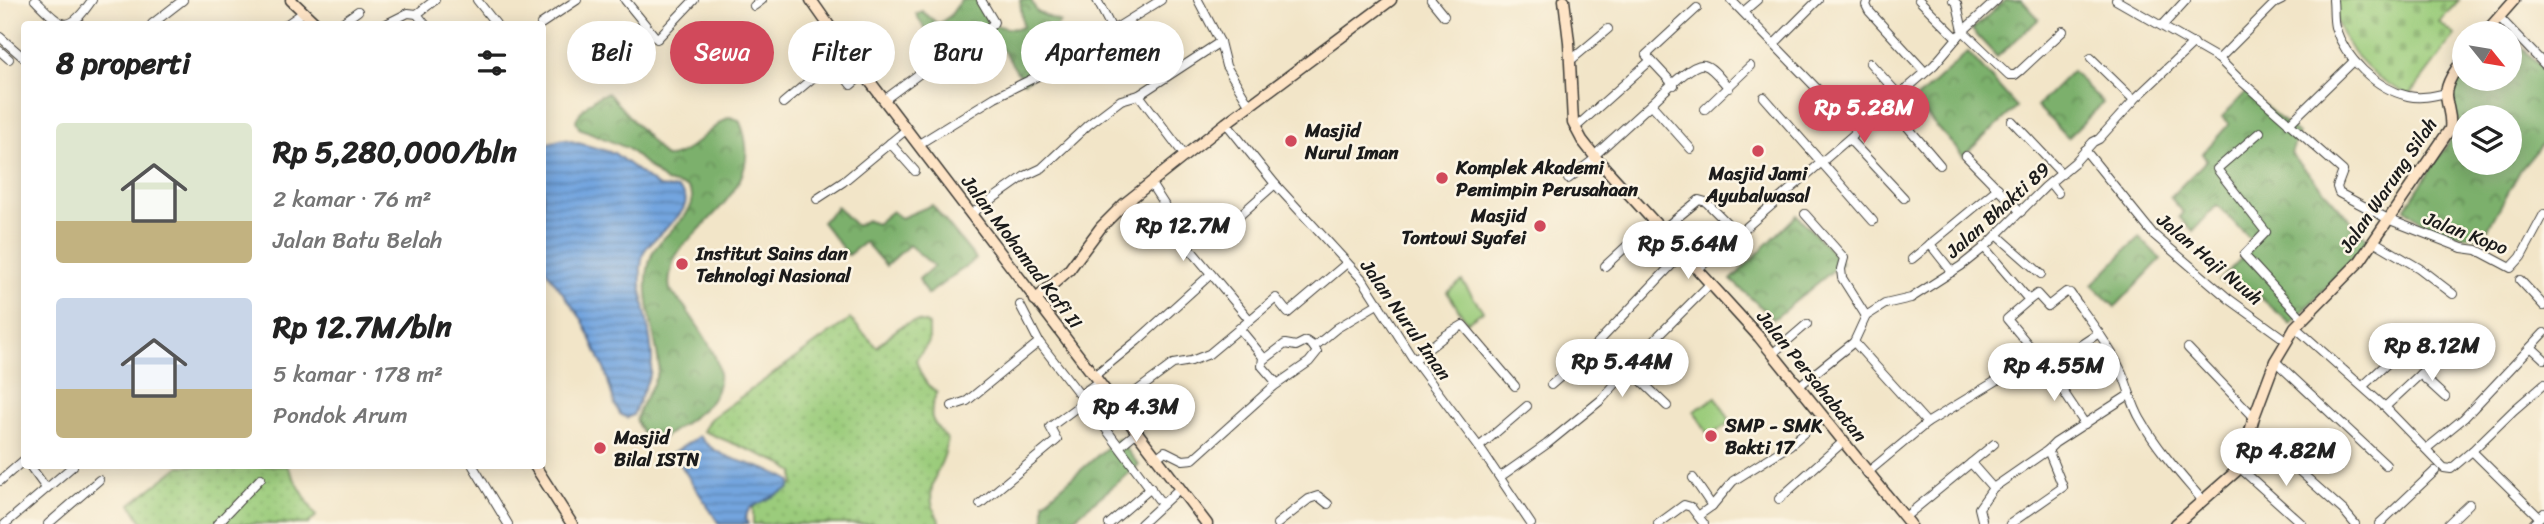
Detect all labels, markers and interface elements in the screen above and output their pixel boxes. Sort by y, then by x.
chip: Beli [567,21,656,84]
chip: Sewa [670,21,774,84]
chip: Filter [788,21,895,84]
chip: Baru [909,21,1007,84]
chip: Apartemen [1021,21,1184,84]
north arrow [2452,21,2522,91]
map controls [2452,21,2522,175]
text: 8 properti [56,36,190,90]
icon: filters [473,44,511,82]
pin: Rp 5.28M [1792,86,1936,145]
text: Rp 5.28M [1815,87,1914,128]
button: layers [2452,105,2522,175]
street label: Jalan Warung Silah [2330,110,2446,260]
place label: Masjid Nurul Iman [1304,114,1399,169]
text: Rp 5,280,000/bln [273,125,517,179]
marker: Masjid Nurul Iman [1283,133,1299,149]
marker: Masjid Jami Ayubalwasal [1750,143,1766,159]
icon: home [112,151,196,235]
place label: Komplek Akademi Pemimpin Perusahaan [1455,151,1639,206]
street label: Jalan Bhakti 89 [1937,154,2058,267]
place label: Masjid Jami Ayubalwasal [1705,157,1811,212]
street label: Jalan Mohamad Kafi II [952,167,1091,336]
marker: Komplek Akademi Pemimpin Perusahaan [1434,170,1450,186]
text: 2 kamar · 76 m² [273,179,432,220]
place label: Masjid Tontowi Syafei [1401,199,1528,254]
street label: Jalan Kopo [2418,201,2513,264]
pin: Rp 12.7M [1111,204,1255,263]
street label: Jalan Haji Nuuh [2148,204,2271,314]
text: Rp 12.7M [1136,205,1230,246]
marker: Masjid Tontowi Syafei [1532,218,1548,234]
text: Jalan Batu Belah [273,220,442,261]
pin: Rp 5.64M [1616,222,1760,281]
text: Rp 5.64M [1638,223,1738,264]
place label: Institut Sains dan Tehnologi Nasional [695,237,852,292]
street label: Jalan Nurul Iman [1351,251,1460,388]
marker: Institut Sains dan Tehnologi Nasional [674,256,690,272]
text: Rp 12.7M/bln [273,300,452,354]
street label: Jalan Persahabatan [1747,302,1876,449]
pin: Rp 8.12M [2360,324,2504,383]
text: Rp 8.12M [2385,325,2479,366]
icon: home [112,326,196,410]
pin: Rp 5.44M [1550,340,1694,399]
text: Rp 5.44M [1572,341,1672,382]
pin: Rp 4.55M [1982,344,2126,403]
text: Rp 4.55M [2004,345,2104,386]
text: 5 kamar · 178 m² [273,354,443,395]
pin: Rp 4.3M [1071,384,1201,444]
text: Rp 4.3M [1093,386,1179,427]
text: Pondok Arum [273,395,408,436]
place label: SMP - SMK Bakti 17 [1724,409,1823,464]
place label: Masjid Bilal ISTN [613,421,700,476]
marker: SMP - SMK Bakti 17 [1703,428,1719,444]
pin: Rp 4.82M [2214,428,2358,488]
text: Rp 4.82M [2236,430,2336,471]
marker: Masjid Bilal ISTN [592,440,608,456]

